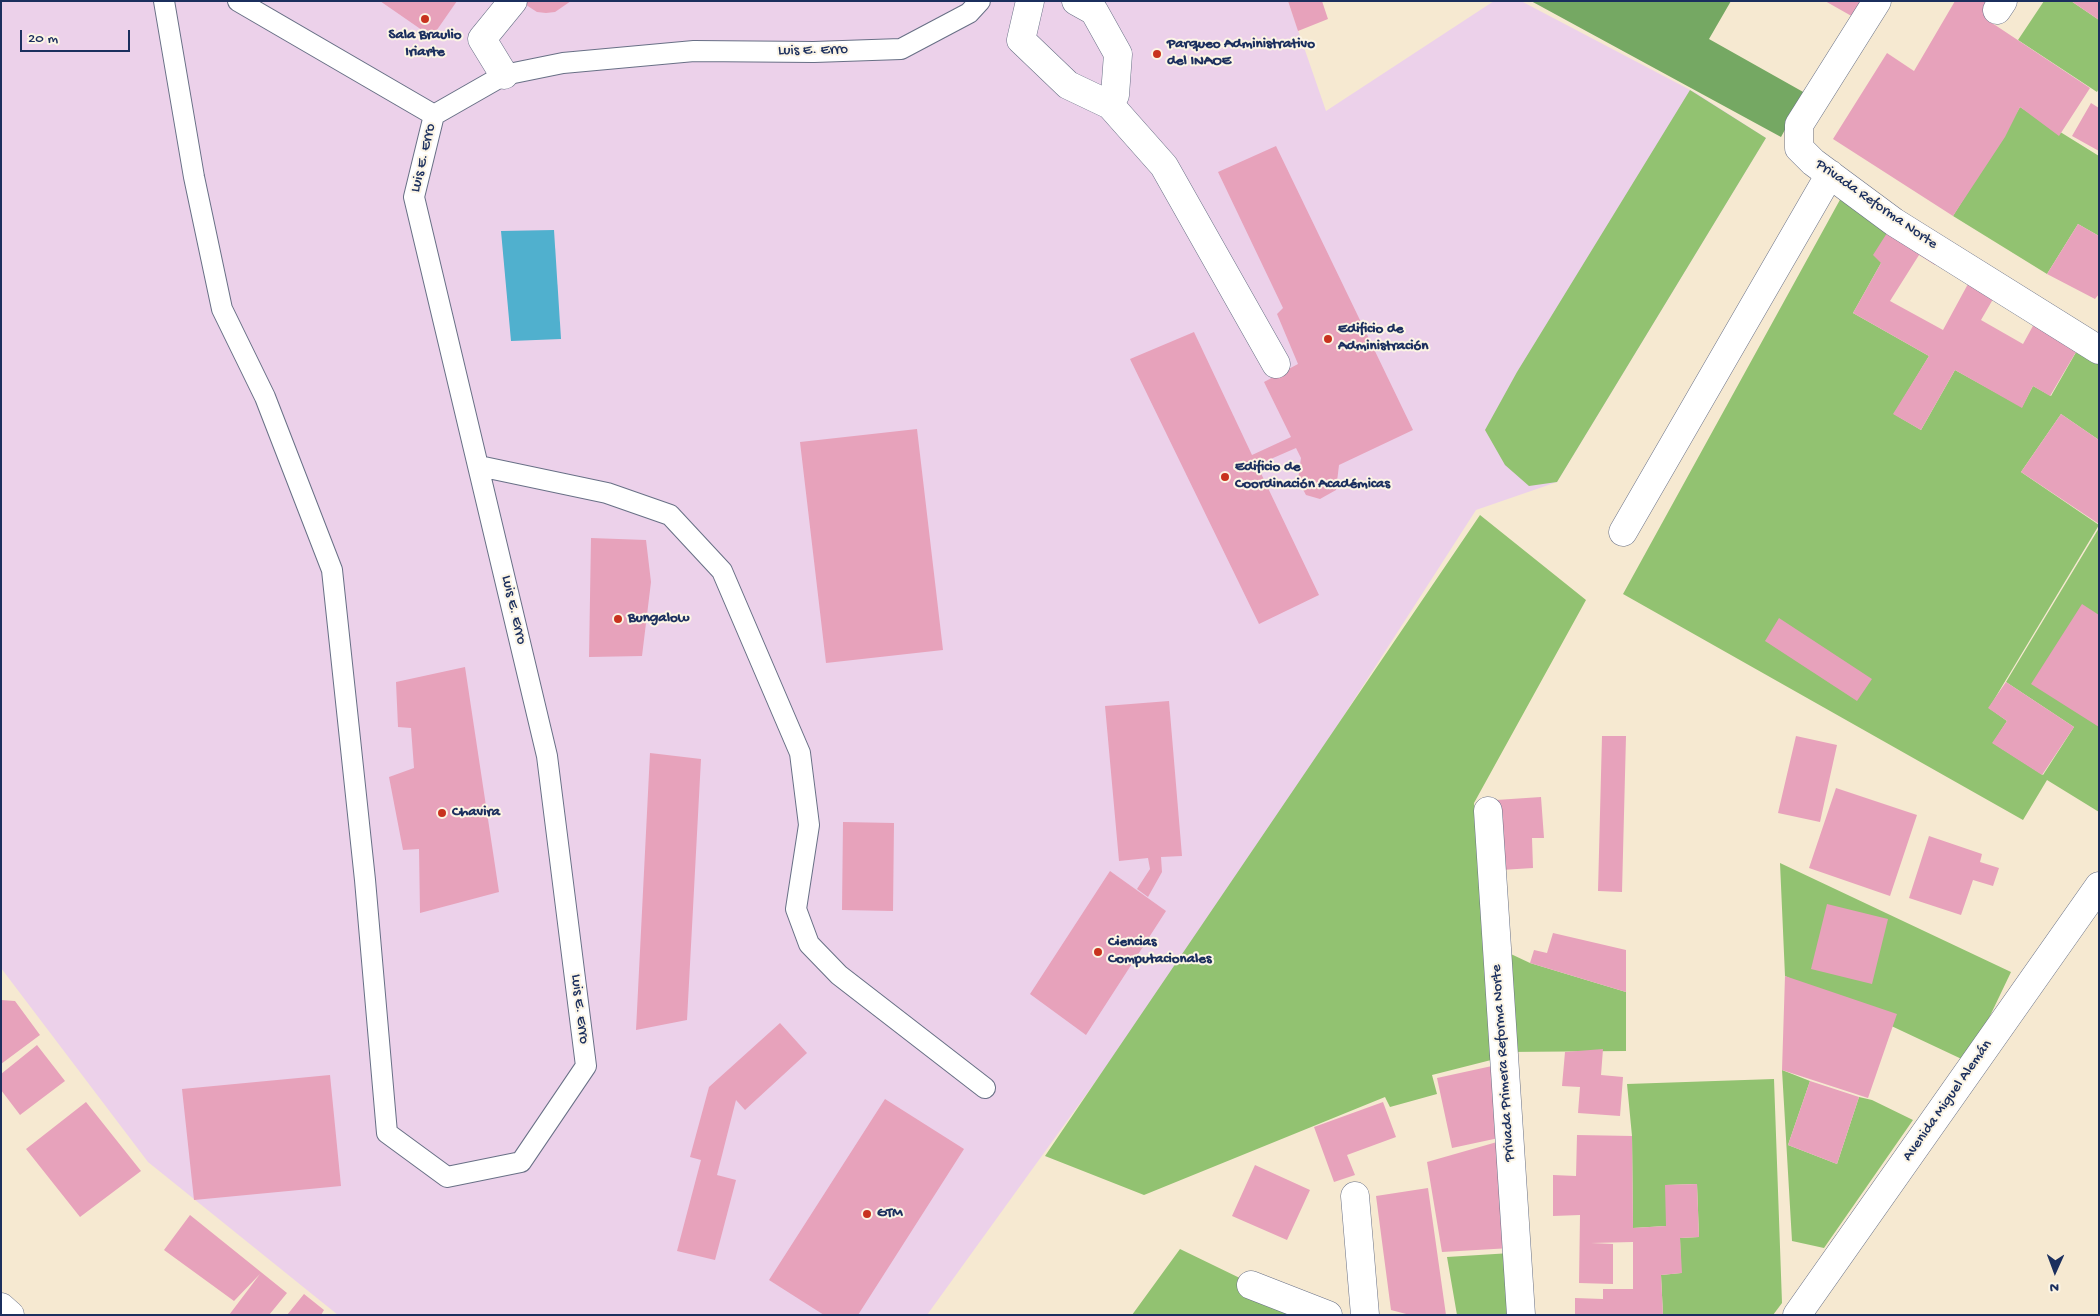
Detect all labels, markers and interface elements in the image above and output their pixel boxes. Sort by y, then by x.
marker: Sala Braulio Iriarte [419,13,431,25]
scale bar [22,20,132,52]
place label: Sala Braulio Iriarte [388,27,462,62]
text: 20 m [28,30,58,48]
place label: Parqueo Administrativo del INAOE [1167,36,1315,71]
street label: Luis E. Erro [778,41,848,61]
marker: Parqueo Administrativo del INAOE [1151,48,1163,60]
street label: Luis E. Erro [407,122,441,194]
street label: Privada Reforma Norte [1811,156,1941,254]
place label: Edificio de Administración [1338,321,1428,356]
marker: Edificio de Administración [1322,333,1334,345]
place label: Edificio de Coordinación Académicas [1235,459,1390,494]
marker: Edificio de Coordinación Académicas [1219,471,1231,483]
street label: Luis E. Erro [496,574,530,646]
place label: Bungalow [628,610,689,628]
marker: Bungalow [612,613,624,625]
place label: Chavira [452,804,500,822]
marker: Chavira [436,807,448,819]
place label: Ciencias Computacionales [1108,934,1212,969]
marker: Ciencias Computacionales [1092,946,1104,958]
street label: Privada Primera Reforma Norte [1488,964,1520,1162]
street label: Luis E. Erro [566,973,592,1045]
street label: Avenida Miguel Alemán [1899,1037,1997,1165]
place label: GTM [877,1205,903,1223]
marker: GTM [861,1208,873,1220]
north arrow [2030,1246,2080,1296]
text: N [2050,1278,2059,1295]

